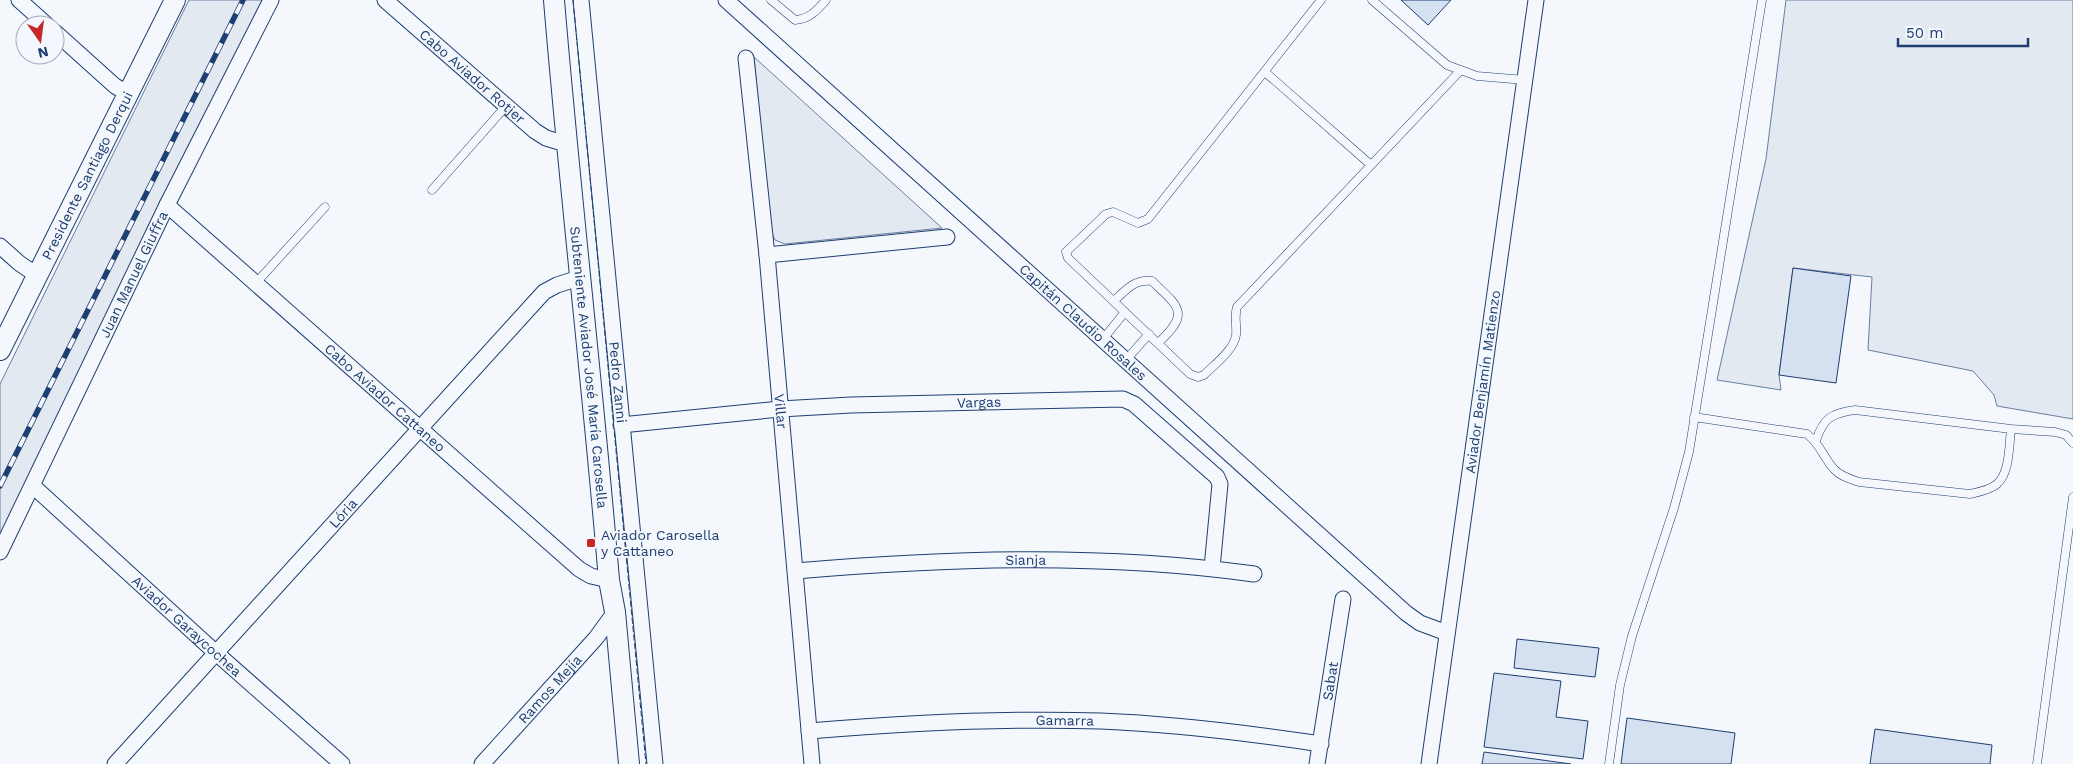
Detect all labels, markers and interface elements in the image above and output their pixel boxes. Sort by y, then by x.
north arrow [15,15,65,65]
scale bar [1898,15,2028,47]
text: 50 m [1906,24,1943,42]
street label: Cabo Aviador Rotjer [416,26,529,127]
text: N [36,44,50,62]
street label: Presidente Santiago Derqui [39,89,136,262]
street label: Juan Manuel Giuffra [96,208,171,340]
street label: Subteniente Aviador José María Carosella [567,225,611,509]
street label: Capitán Claudio Rosales [1016,261,1150,384]
street label: Aviador Benjamín Matienzo [1462,289,1503,474]
street label: Cabo Aviador Cattaneo [322,340,449,455]
street label: Pedro Zanni [606,341,630,424]
street label: Villar [771,393,790,430]
street label: Vargas [957,394,1001,411]
street label: Lória [326,495,360,531]
place label: Aviador Carosella y Cattaneo [601,527,719,559]
marker: Aviador Carosella y Cattaneo [585,537,597,549]
street label: Sianja [1005,552,1046,568]
street label: Aviador Garaycochea [129,572,245,680]
street label: Ramos Mejía [515,652,585,727]
street label: Sabat [1319,660,1341,702]
street label: Gamarra [1035,712,1094,729]

